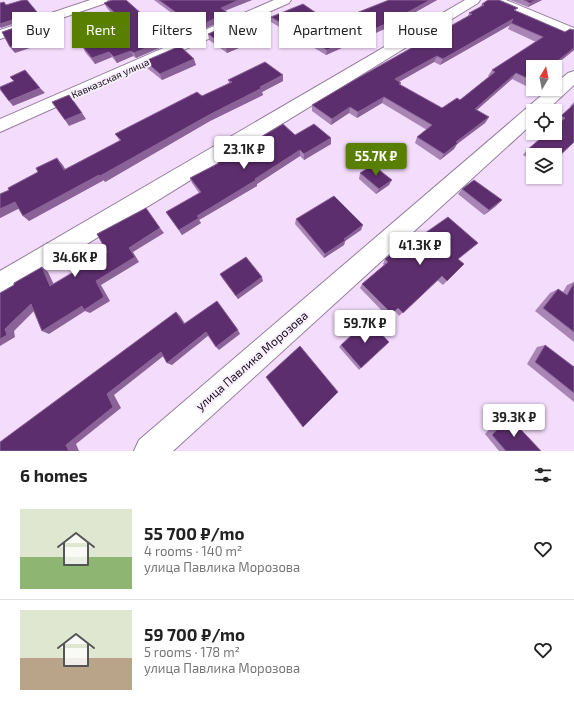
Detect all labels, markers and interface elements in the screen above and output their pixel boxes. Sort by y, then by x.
chip: Buy [12,12,64,48]
chip: Rent [72,12,130,48]
chip: Filters [138,12,206,48]
chip: New [214,12,271,48]
chip: Apartment [279,12,376,48]
chip: House [384,12,452,48]
street label: Кавказская улица [69,55,151,102]
north arrow [526,60,562,96]
map controls [526,60,562,184]
button: locate [526,104,562,140]
pin: 23.1K ₽ [207,136,281,170]
text: 23.1K ₽ [223,141,265,157]
pin: 55.7K ₽ [339,143,413,177]
text: 55.7K ₽ [355,148,397,164]
button: layers [526,148,562,184]
pin: 41.3K ₽ [383,232,457,266]
text: 41.3K ₽ [398,237,442,253]
pin: 34.6K ₽ [38,244,112,278]
text: 34.6K ₽ [52,249,98,265]
street label: улица Павлика Морозова [192,308,311,414]
pin: 59.7K ₽ [328,310,402,344]
text: 59.7K ₽ [343,315,387,331]
pin: 39.3K ₽ [477,404,551,438]
text: 39.3K ₽ [492,409,536,425]
icon: filters [532,464,554,486]
text: 6 homes [20,465,88,485]
text: 55 700 ₽/mo [144,523,244,543]
icon: home [52,525,100,573]
icon: heart [532,538,554,560]
text: 4 rooms · 140 m² [144,543,242,559]
text: улица Павлика Морозова [144,559,300,575]
text: 59 700 ₽/mo [144,624,245,644]
icon: home [52,626,100,674]
icon: heart [532,639,554,661]
text: 5 rooms · 178 m² [144,644,240,660]
text: улица Павлика Морозова [144,660,300,676]

